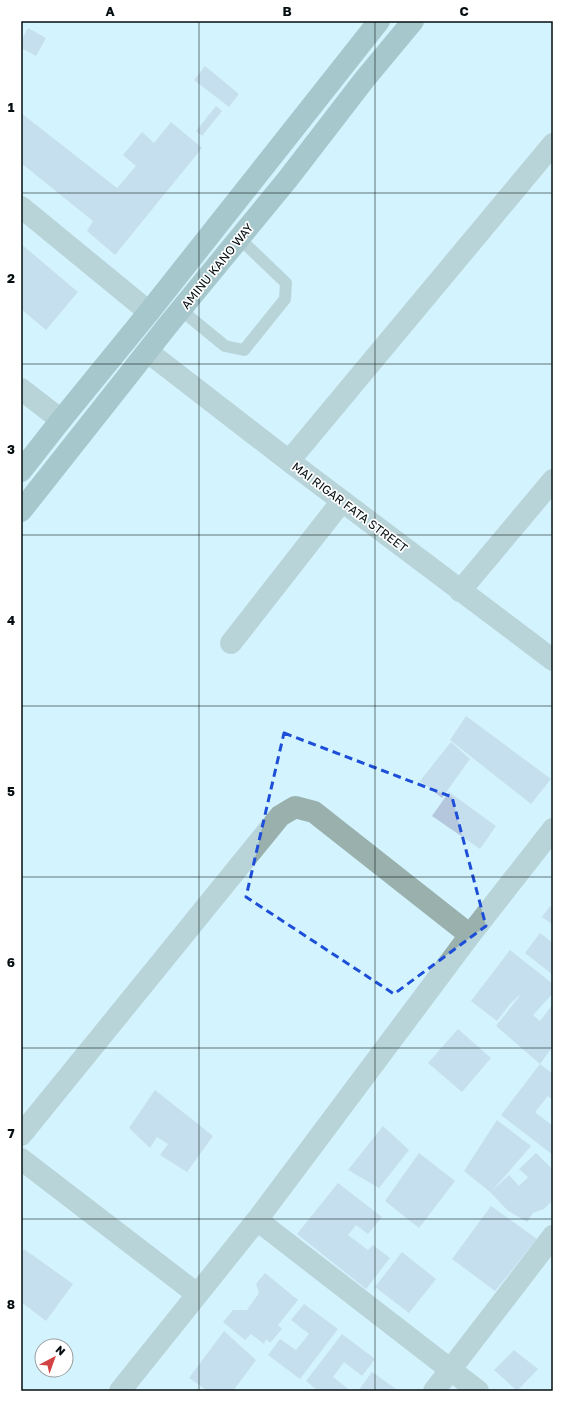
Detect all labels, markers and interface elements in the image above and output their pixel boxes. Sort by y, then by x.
text: A [105,3,115,19]
text: B [282,3,292,19]
text: C [459,3,469,19]
text: 1 [8,99,15,115]
street label: AMINU KANO WAY [178,220,256,312]
text: 2 [7,270,15,286]
text: 3 [7,441,15,457]
street label: MAI RIGAR FATA STREET [289,459,411,556]
text: 4 [7,612,15,628]
text: 5 [7,783,15,799]
text: 6 [7,954,15,970]
text: 7 [7,1125,15,1141]
text: 8 [7,1296,15,1312]
north arrow [34,1338,74,1378]
text: N [53,1342,68,1358]

